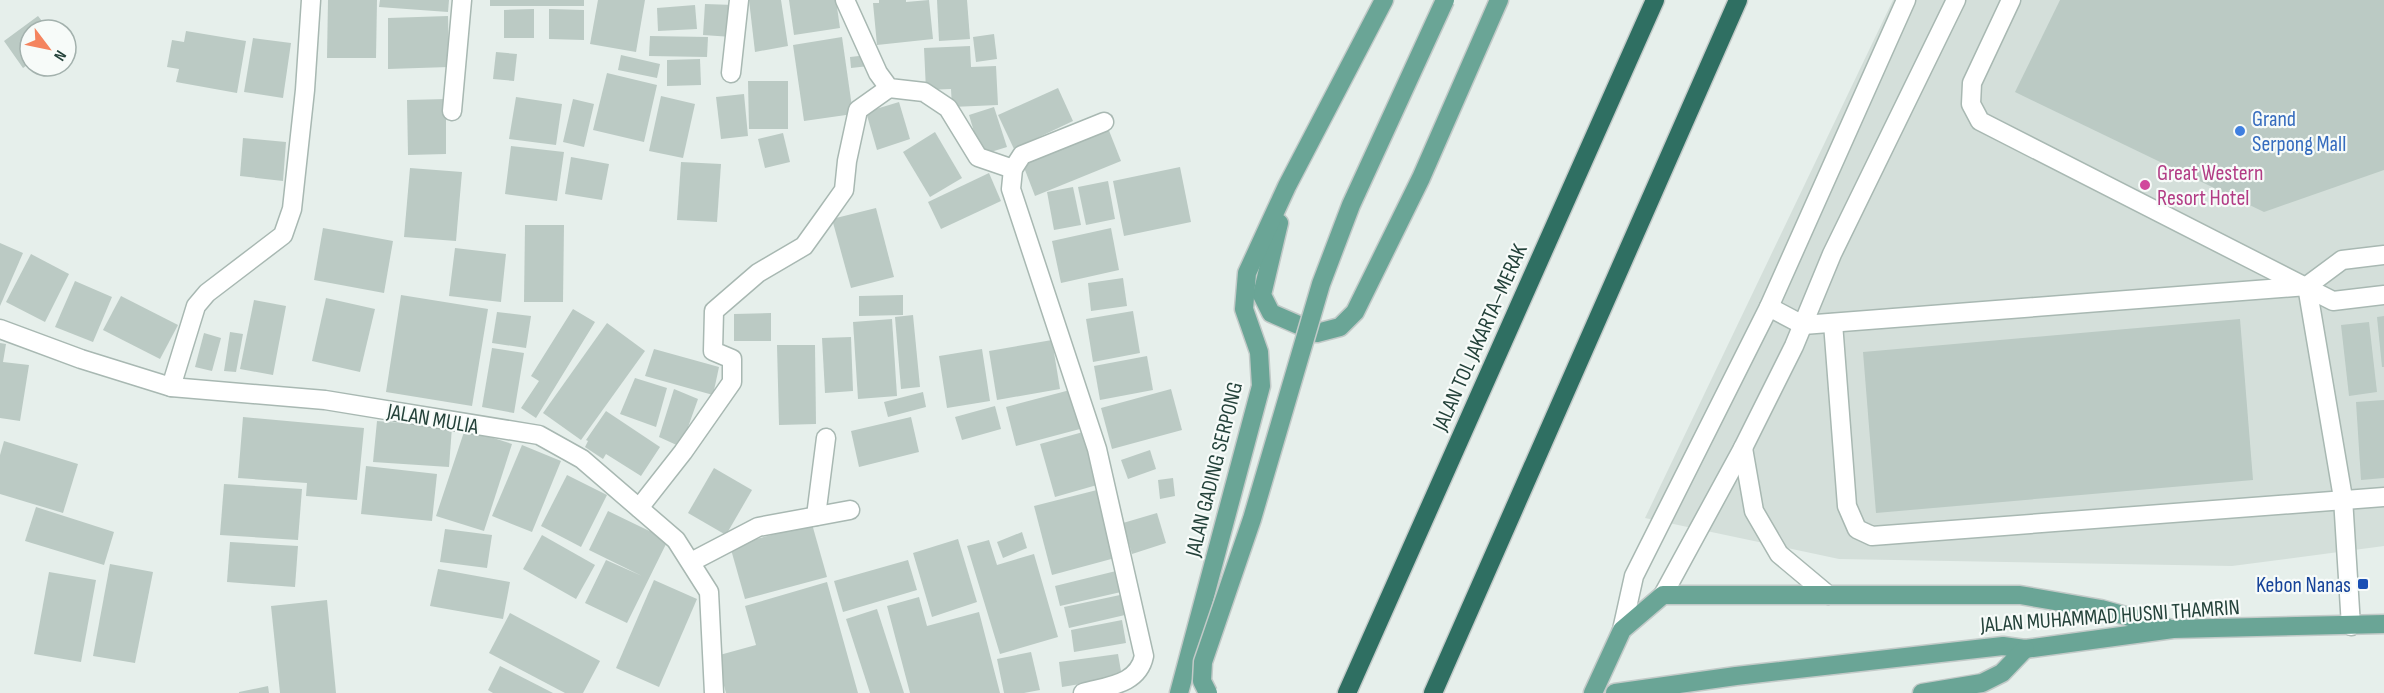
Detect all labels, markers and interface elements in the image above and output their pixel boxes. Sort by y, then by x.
north arrow [18,18,78,78]
text: N [49,46,70,64]
place label: Grand Serpong Mall [2252,106,2346,158]
marker: Grand Serpong Mall [2233,124,2247,138]
place label: Great Western Resort Hotel [2157,160,2263,212]
marker: Great Western Resort Hotel [2138,178,2152,192]
street label: JALAN TOL JAKARTA–MERAK [1427,240,1534,436]
street label: JALAN GADING SERPONG [1179,379,1249,560]
street label: JALAN MULIA [384,398,481,441]
place label: Kebon Nanas [2256,572,2351,599]
marker: Kebon Nanas [2356,577,2370,591]
street label: JALAN MUHAMMAD HUSNI THAMRIN [1979,594,2241,639]

